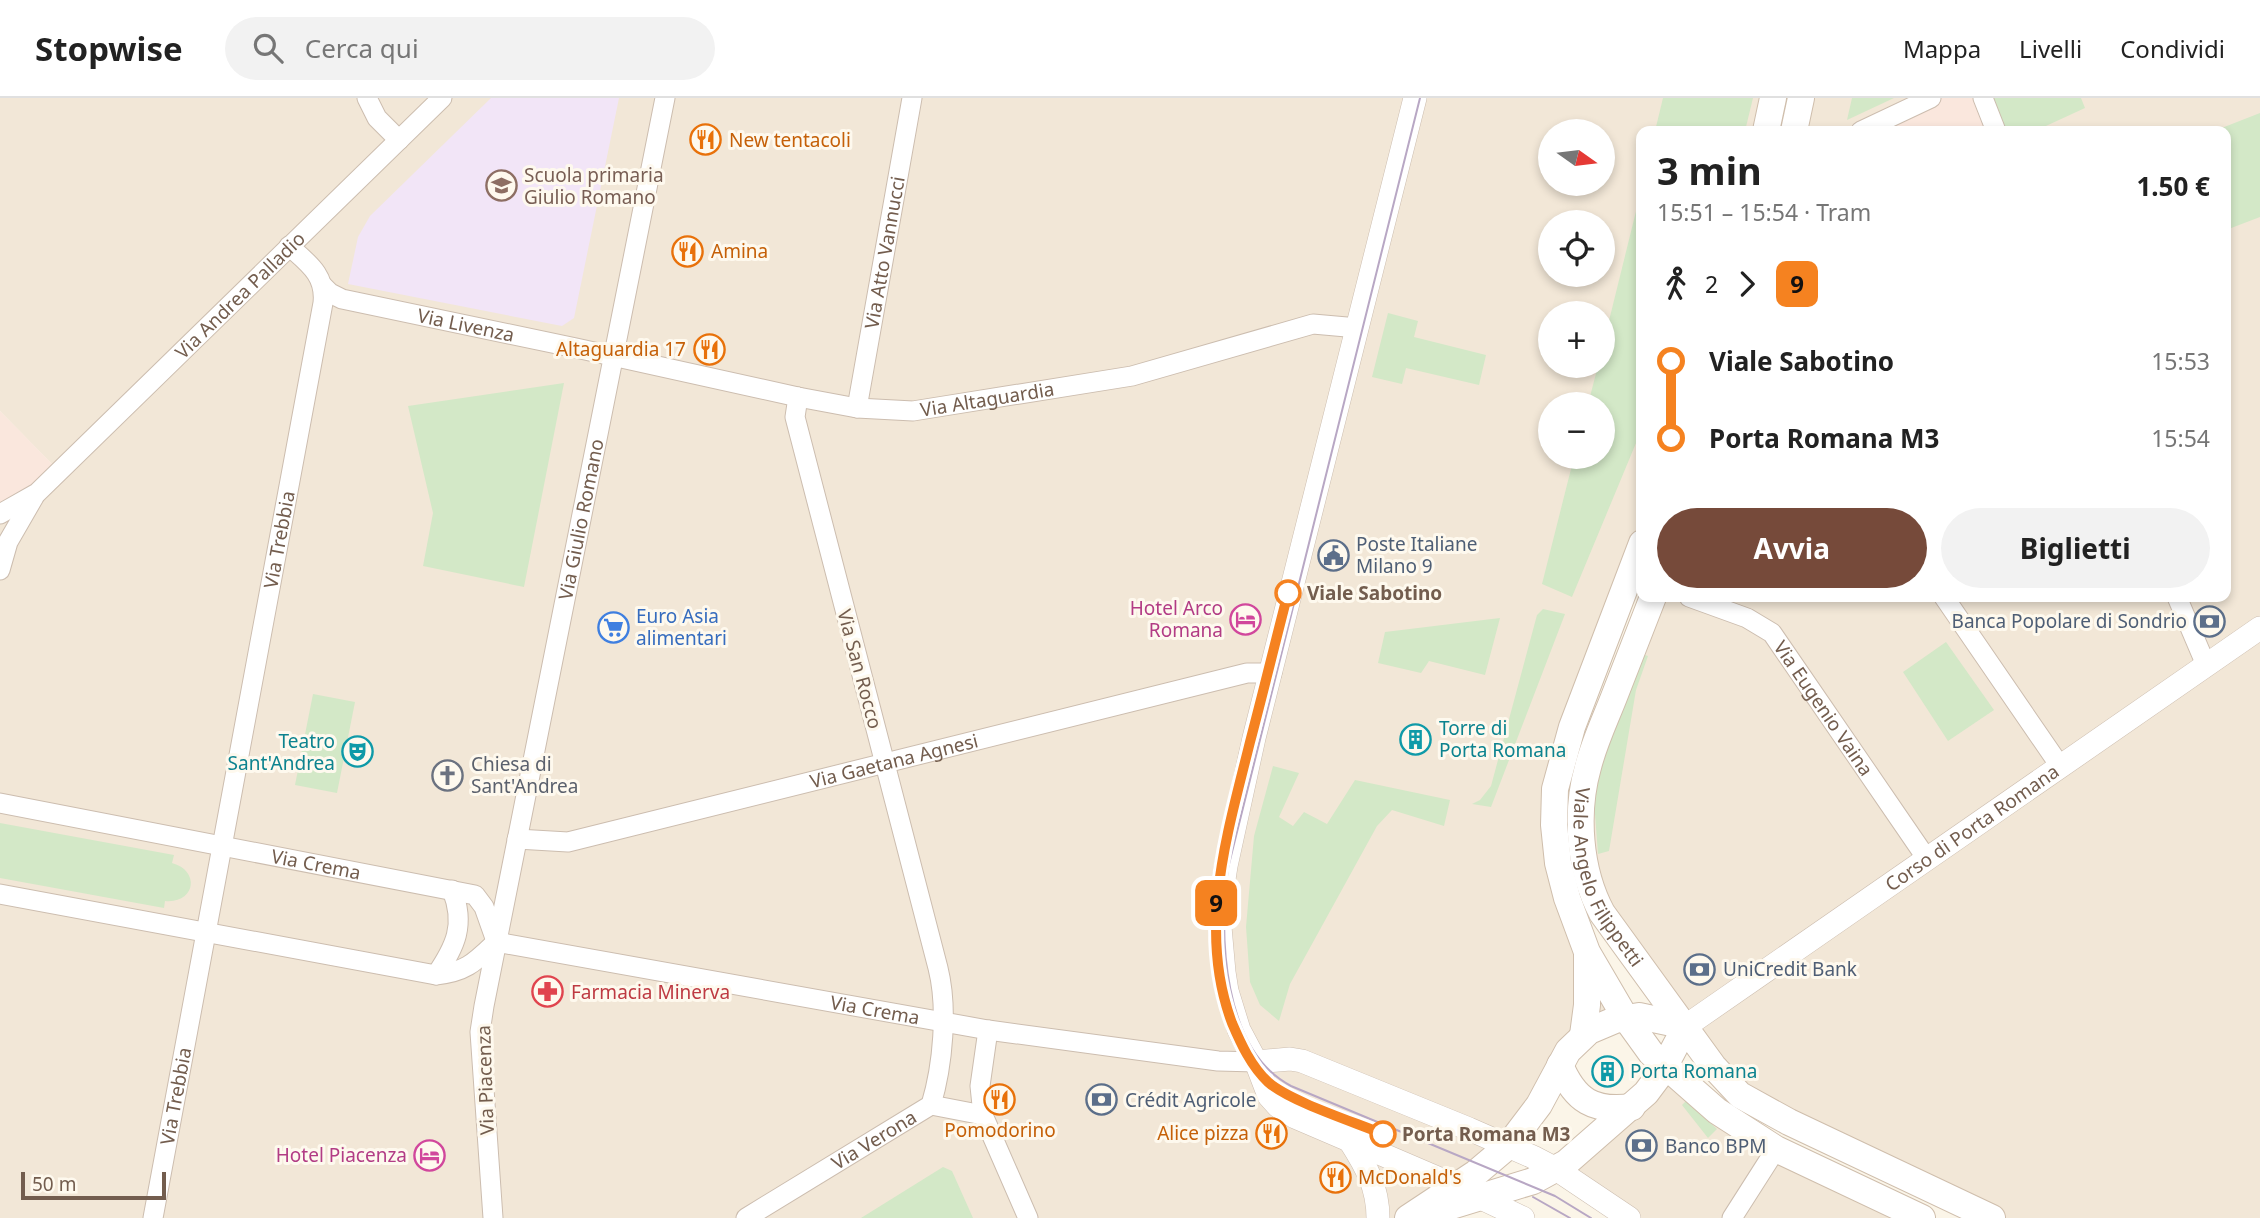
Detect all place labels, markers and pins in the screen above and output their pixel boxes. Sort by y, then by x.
restaurant icon: New tentacoli [689,123,723,157]
place label: New tentacoli [729,127,851,153]
place label: Scuola primaria Giulio Romano [524,162,664,210]
school or university icon: Scuola primaria Giulio Romano [484,169,518,203]
restaurant icon: Amina [671,234,705,268]
place label: Amina [711,238,768,264]
restaurant icon: Altaguardia 17 [692,332,726,366]
place label: Altaguardia 17 [556,336,686,362]
place label: Poste Italiane Milano 9 [1356,531,1478,579]
public building icon: Poste Italiane Milano 9 [1316,538,1350,572]
marker: Viale Sabotino [1275,580,1301,606]
place label: Viale Sabotino [1307,580,1442,606]
place label: Hotel Arco Romana [1130,595,1223,643]
hotel icon: Hotel Arco Romana [1229,602,1263,636]
place label: Euro Asia alimentari [636,603,727,651]
bank icon: Banca Popolare di Sondrio [2193,604,2227,638]
place label: Banca Popolare di Sondrio [1952,608,2187,634]
supermarket icon: Euro Asia alimentari [596,610,630,644]
place label: Torre di Porta Romana [1439,715,1566,763]
building icon: Torre di Porta Romana [1399,722,1433,756]
place label: Teatro Sant'Andrea [228,728,335,776]
theatre icon: Teatro Sant'Andrea [341,735,375,769]
place label: Chiesa di Sant'Andrea [471,751,578,799]
church icon: Chiesa di Sant'Andrea [431,758,465,792]
bank icon: UniCredit Bank [1683,952,1717,986]
place label: UniCredit Bank [1723,956,1857,982]
pharmacy icon: Farmacia Minerva [531,975,565,1009]
place label: Farmacia Minerva [571,979,730,1005]
building icon: Porta Romana [1590,1054,1624,1088]
place label: Porta Romana [1630,1058,1757,1084]
restaurant icon: Pomodorino [983,1082,1017,1116]
bank icon: Crédit Agricole [1085,1083,1119,1117]
place label: Crédit Agricole [1125,1087,1256,1113]
restaurant icon: Alice pizza [1255,1116,1289,1150]
place label: Pomodorino [944,1117,1056,1143]
place label: Alice pizza [1157,1120,1249,1146]
marker: Porta Romana M3 [1370,1121,1396,1147]
place label: Porta Romana M3 [1402,1121,1571,1147]
bank icon: Banco BPM [1625,1129,1659,1163]
place label: Banco BPM [1665,1133,1766,1159]
hotel icon: Hotel Piacenza [413,1138,447,1172]
place label: Hotel Piacenza [276,1142,407,1168]
restaurant icon: McDonald's [1318,1160,1352,1194]
place label: McDonald's [1358,1164,1462,1190]

